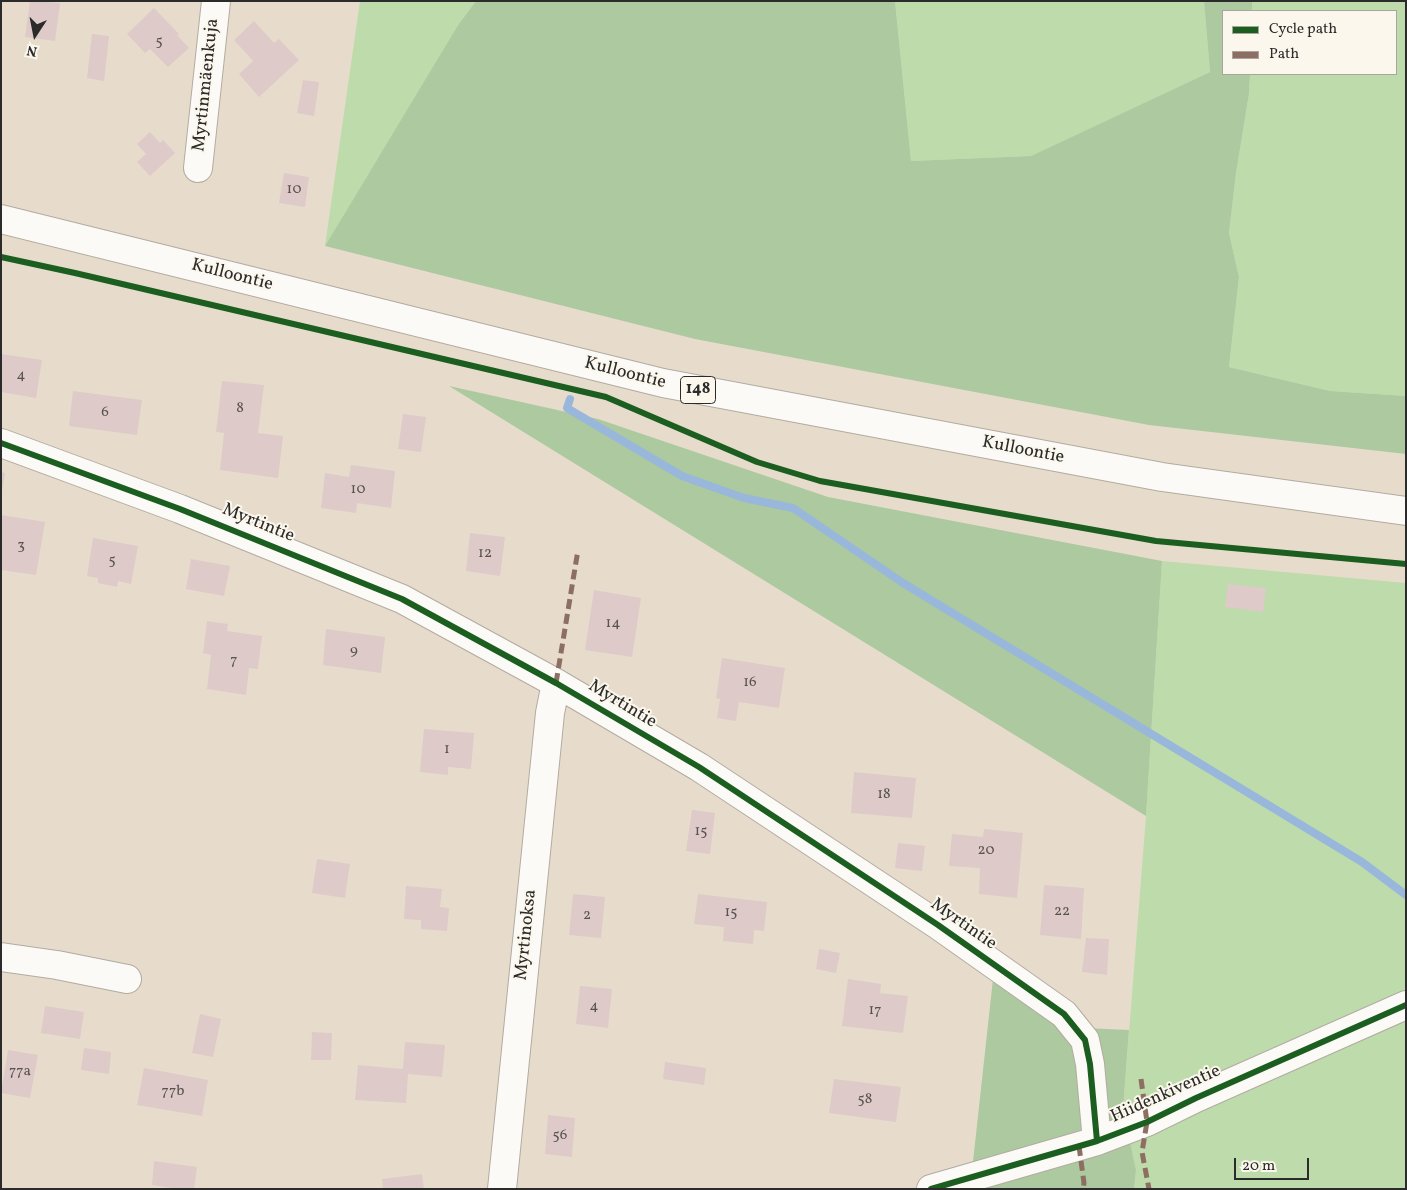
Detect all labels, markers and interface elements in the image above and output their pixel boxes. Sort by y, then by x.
north arrow [10,10,60,60]
legend [1222,10,1397,75]
street label: Myrtinmäenkuja [189,17,225,153]
text: Cycle path [1269,19,1337,40]
house number: 5 [155,33,163,51]
text: N [25,40,39,61]
text: Path [1269,44,1299,65]
house number: 10 [287,181,301,199]
street label: Kulloontie [189,255,275,297]
street label: Kulloontie [582,353,668,395]
house number: 4 [17,367,25,385]
road number: 148 [680,376,716,404]
house number: 8 [236,400,244,418]
house number: 6 [101,404,109,422]
street label: Kulloontie [980,432,1066,470]
house number: 10 [351,481,365,499]
street label: Myrtintie [219,500,297,548]
house number: 3 [17,537,25,555]
house number: 12 [478,545,492,563]
house number: 5 [108,552,116,570]
house number: 14 [606,615,620,633]
house number: 9 [350,642,358,660]
house number: 7 [230,652,238,670]
house number: 16 [743,674,757,692]
street label: Myrtintie [584,676,660,734]
house number: 1 [444,741,450,759]
house number: 18 [877,786,891,804]
house number: 15 [694,823,708,841]
house number: 20 [978,842,994,860]
street label: Myrtinoksa [511,888,543,982]
street label: Myrtintie [926,894,1000,956]
house number: 22 [1054,903,1070,921]
house number: 15 [724,904,738,922]
house number: 2 [583,907,591,925]
house number: 4 [590,998,598,1016]
house number: 17 [868,1002,882,1020]
street label: Hiidenkiventie [1108,1061,1224,1129]
house number: 77a [9,1063,31,1081]
house number: 77b [162,1083,184,1101]
house number: 58 [858,1091,872,1109]
house number: 56 [553,1127,567,1145]
scale bar [1237,1148,1312,1180]
text: 20 m [1242,1156,1275,1177]

